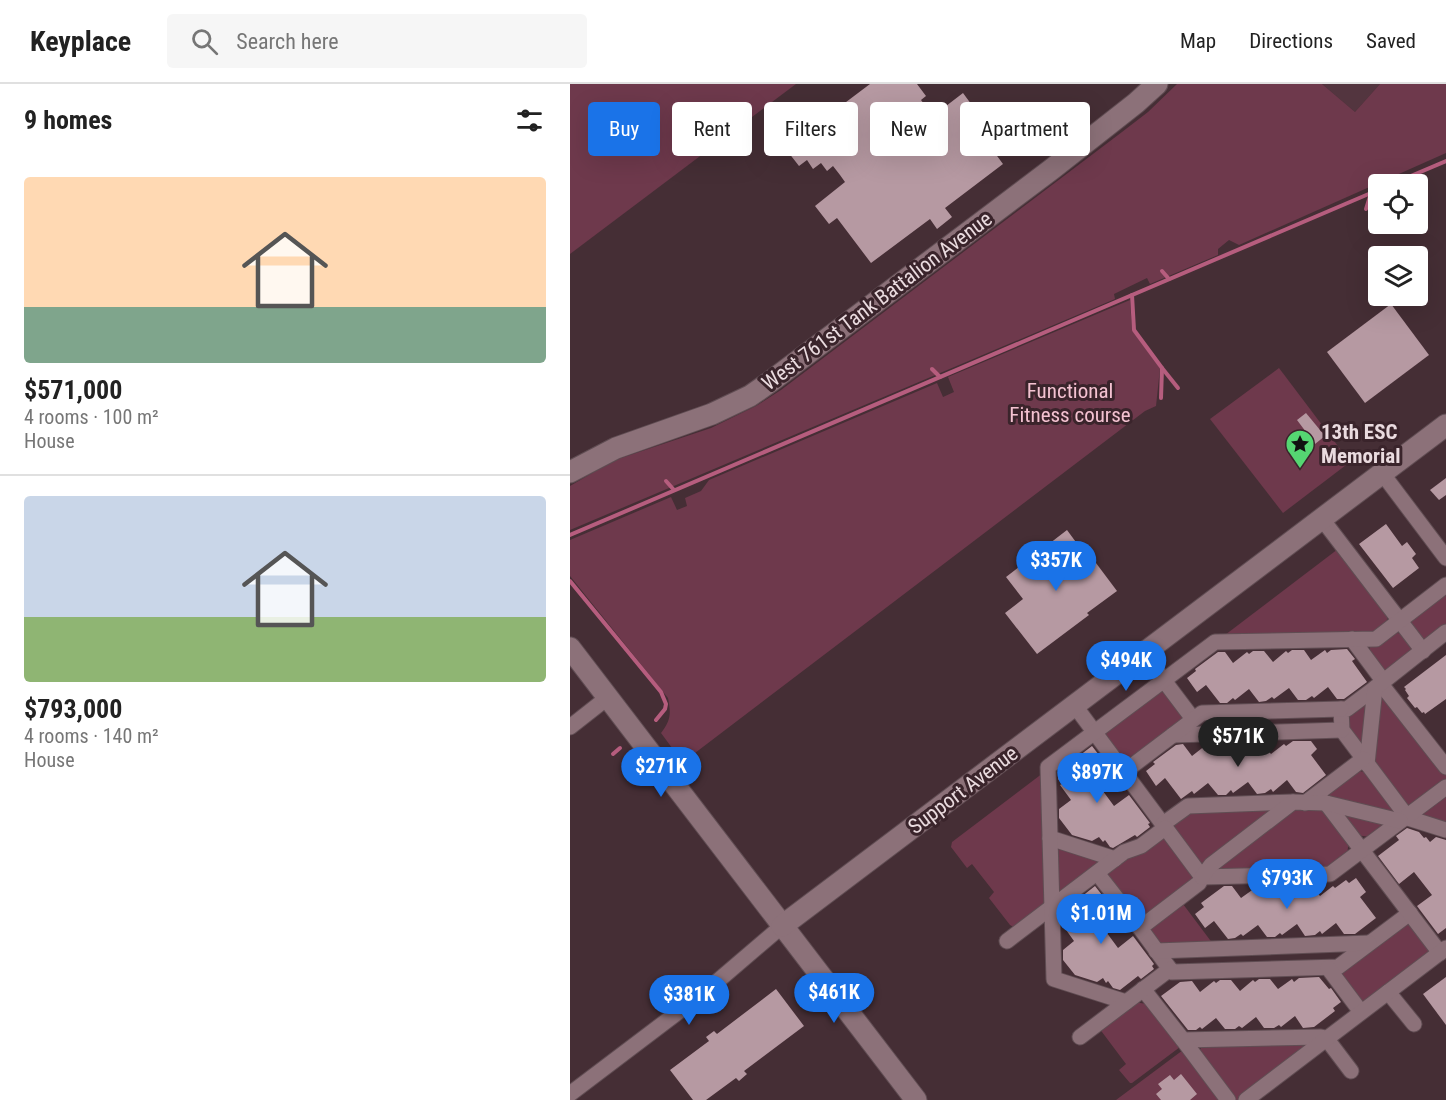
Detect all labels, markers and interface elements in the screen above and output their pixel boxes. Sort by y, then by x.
search box [167,14,587,68]
text: Keyplace [30,25,131,58]
icon: search [188,25,221,58]
text: Search here [236,29,339,54]
text: Map [1180,29,1216,53]
text: Directions [1249,29,1333,53]
text: Saved [1366,29,1416,53]
chip: Buy [588,102,660,156]
chip: Rent [672,102,752,156]
chip: Filters [764,102,858,156]
chip: New [870,102,948,156]
chip: Apartment [960,102,1090,156]
icon: filters [513,104,546,137]
text: 9 homes [24,105,112,135]
map controls [1368,174,1428,306]
button: locate [1368,174,1428,234]
street label: West 761st Tank Battalion Avenue [757,207,997,395]
icon: home [231,216,339,324]
button: layers [1368,246,1428,306]
text: $571,000 [24,375,122,405]
park label: Functional Fitness course [1009,379,1131,427]
text: 4 rooms · 100 m² [24,405,159,429]
place label: 13th ESC Memorial [1321,420,1400,468]
place icon: 13th ESC Memorial [1284,428,1316,470]
text: House [24,429,75,453]
icon: home [231,535,339,643]
pin: $357K [1014,541,1098,592]
text: $357K [1030,548,1082,572]
pin: $494K [1084,641,1168,692]
text: $494K [1100,648,1152,672]
text: $793,000 [24,694,122,724]
pin: $571K [1196,717,1280,768]
text: 4 rooms · 140 m² [24,724,159,748]
text: $571K [1212,724,1264,748]
street label: Support Avenue [904,741,1023,839]
pin: $271K [619,747,703,798]
text: House [24,748,75,772]
pin: $897K [1055,753,1139,804]
text: $271K [635,754,687,778]
text: $897K [1071,760,1123,784]
pin: $793K [1245,859,1329,910]
text: $793K [1261,866,1313,890]
pin: $1.01M [1052,894,1150,945]
text: $1.01M [1070,901,1132,925]
pin: $461K [792,973,876,1024]
pin: $381K [647,975,731,1026]
text: $461K [808,980,860,1004]
text: $381K [663,982,715,1006]

